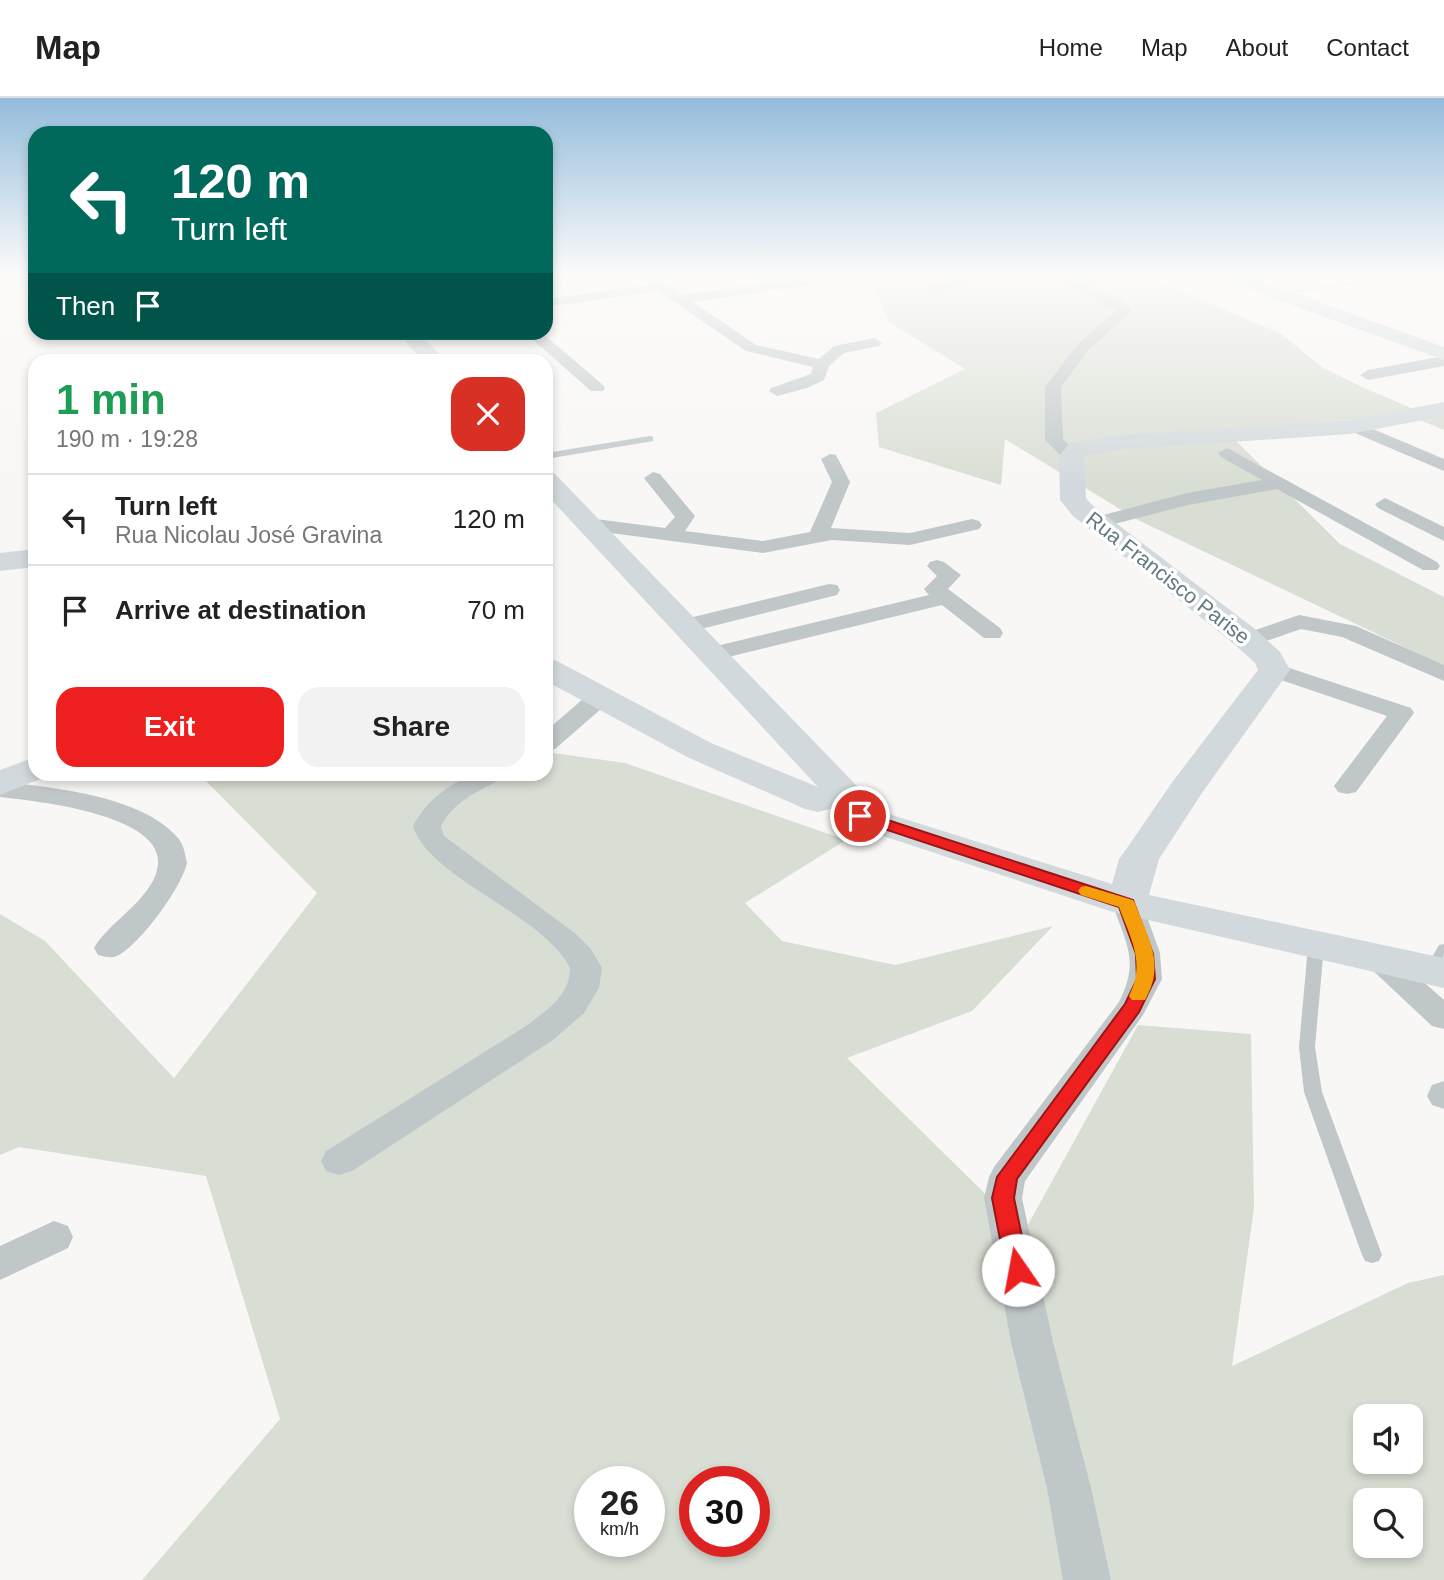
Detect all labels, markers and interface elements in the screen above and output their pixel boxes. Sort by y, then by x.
text: Map [35,29,101,66]
text: Home [1039,34,1103,61]
text: Map [1141,34,1188,61]
text: About [1226,34,1288,61]
text: Contact [1326,34,1409,61]
icon: left [56,154,147,245]
text: 120 m [171,154,310,208]
text: Turn left [171,211,287,247]
icon: arrive [129,287,167,325]
text: Then [56,291,115,321]
text: 1 min [56,376,166,423]
button: close [451,377,525,451]
text: 190 m · 19:28 [56,426,198,452]
text: Turn left [115,491,217,521]
icon: left [56,501,94,539]
text: 120 m [453,504,525,534]
street label: Rua Francisco Parise [1082,507,1254,648]
text: Rua Nicolau José Gravina [115,522,382,548]
icon: arrive [56,592,94,630]
text: Arrive at destination [115,595,366,625]
text: 70 m [467,595,525,625]
button: Exit [56,687,284,767]
button: Share [298,687,525,767]
pin [830,786,890,846]
icon: arrive [841,797,879,835]
position arrow [981,1233,1055,1307]
map controls [1353,1404,1423,1558]
button: sound [1353,1404,1423,1474]
speed limit sign: 30 [679,1466,770,1557]
text: 26 [600,1483,639,1522]
button: search [1353,1488,1423,1558]
text: km/h [600,1519,639,1539]

